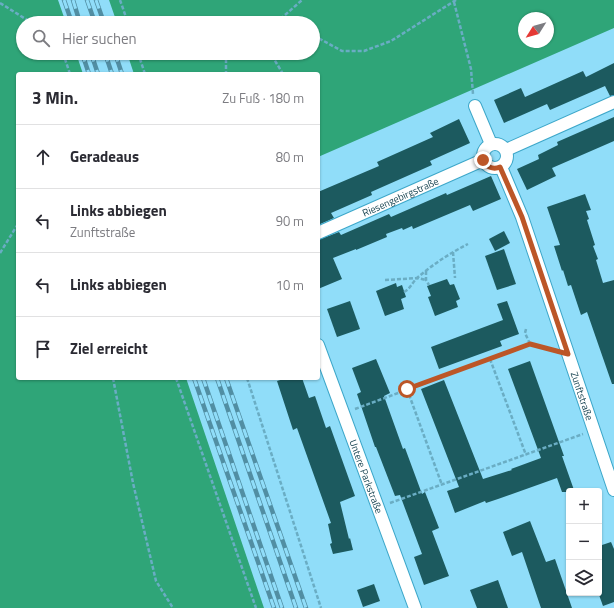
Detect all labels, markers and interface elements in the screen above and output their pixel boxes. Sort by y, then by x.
north arrow [518,12,554,48]
search box [16,16,320,60]
icon: search [30,27,52,49]
text: Hier suchen [62,27,137,50]
text: 3 Min. [32,85,78,111]
text: Zu Fuß · 180 m [222,88,304,108]
text: Geradeaus [70,145,139,168]
icon: ahead [32,146,54,168]
text: 80 m [276,147,304,167]
route end [474,151,492,169]
street label: Riesengebirgstraße [360,173,441,220]
text: Links abbiegen [70,199,167,222]
icon: left [32,210,54,232]
text: 90 m [276,211,304,231]
text: Zunftstraße [70,222,135,242]
text: Links abbiegen [70,273,167,296]
icon: left [32,274,54,296]
text: 10 m [276,275,304,295]
text: Ziel erreicht [70,337,148,360]
icon: arrive [32,338,54,360]
street label: Zunftstraße [567,370,597,422]
route start [398,380,416,398]
street label: Untere Parkstraße [346,437,387,515]
map controls [566,488,602,596]
button: + [566,488,602,524]
button: − [566,524,602,560]
button: layers [566,560,602,596]

